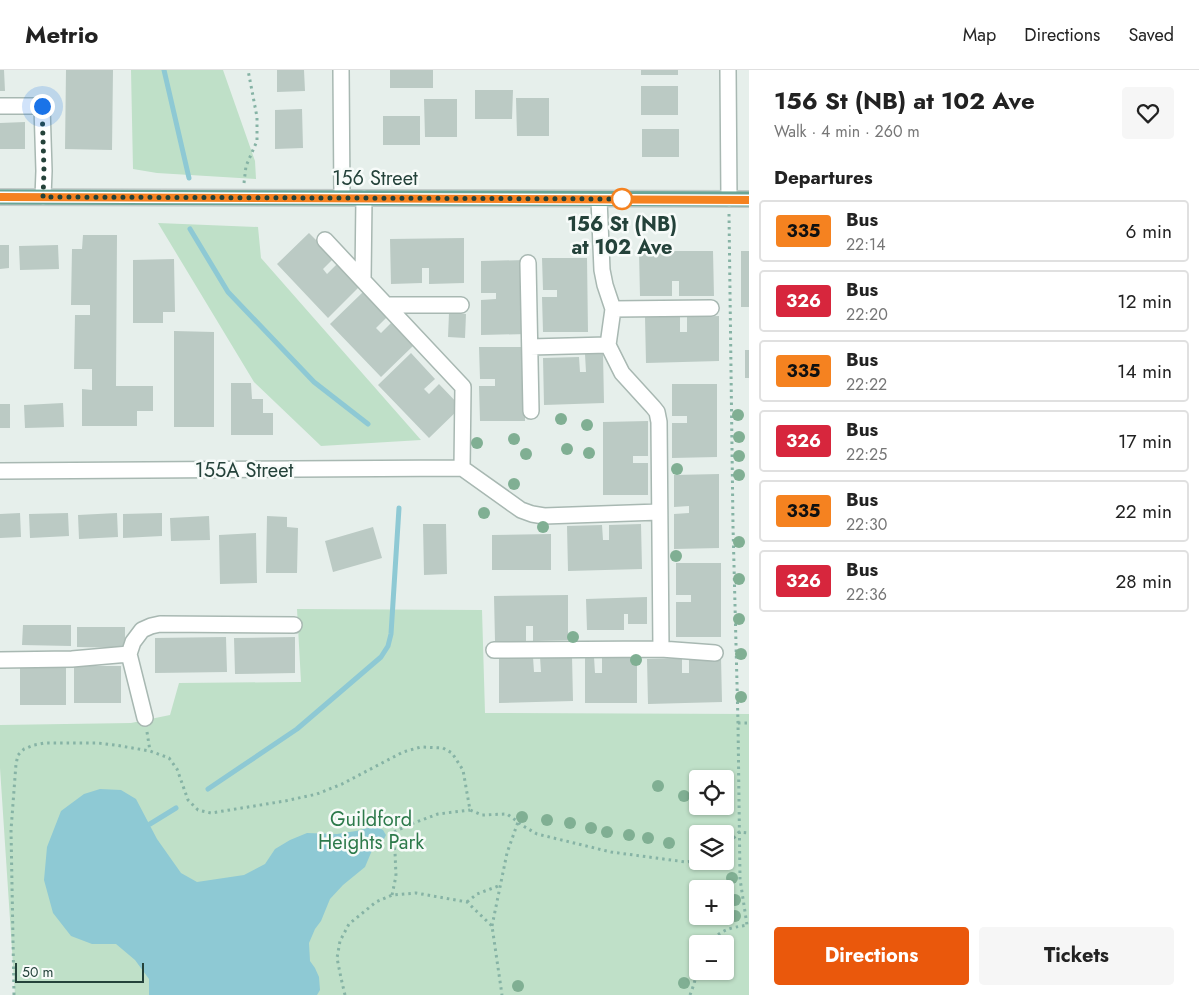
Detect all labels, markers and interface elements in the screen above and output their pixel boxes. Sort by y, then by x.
text: Metrio [25,17,98,52]
text: Map [963,22,996,48]
text: Directions [1024,22,1100,48]
text: Saved [1128,22,1174,48]
text: 156 St (NB) at 102 Ave [774,83,1035,118]
button: heart [1122,87,1174,139]
your location [30,94,55,119]
text: Walk · 4 min · 260 m [774,120,920,143]
street label: 156 Street [332,164,418,193]
text: Departures [774,164,873,191]
marker: 156 St (NB) at 102 Ave [611,188,633,210]
text: Bus [846,206,878,233]
place label: 156 St (NB) at 102 Ave [567,210,677,262]
text: 335 [787,218,820,244]
text: 6 min [1126,218,1172,245]
text: 22:14 [846,233,886,256]
text: Bus [846,276,878,303]
text: 326 [786,288,821,314]
text: 12 min [1117,288,1172,315]
text: 22:20 [846,303,888,326]
text: Bus [846,346,878,373]
text: 335 [787,358,820,384]
text: 14 min [1117,358,1172,385]
text: 22:22 [846,373,887,396]
text: Bus [846,416,878,443]
text: 326 [786,428,821,454]
text: 17 min [1118,428,1172,455]
text: 22:25 [846,443,887,466]
street label: 155A Street [195,456,293,485]
text: Bus [846,486,878,513]
text: 335 [787,498,820,524]
text: 22 min [1115,498,1172,525]
text: 22:30 [846,513,887,536]
text: Bus [846,556,878,583]
text: 326 [786,568,821,594]
text: 28 min [1115,568,1172,595]
text: 22:36 [846,583,887,606]
map controls [689,770,734,980]
button: locate [689,770,734,815]
park label: Guildford Heights Park [318,805,424,857]
button: layers [689,825,734,870]
button: + [689,880,734,925]
button: Directions [774,927,969,985]
button: Tickets [979,927,1174,985]
button: − [689,935,734,980]
scale bar [15,960,144,983]
text: 50 m [22,962,53,982]

